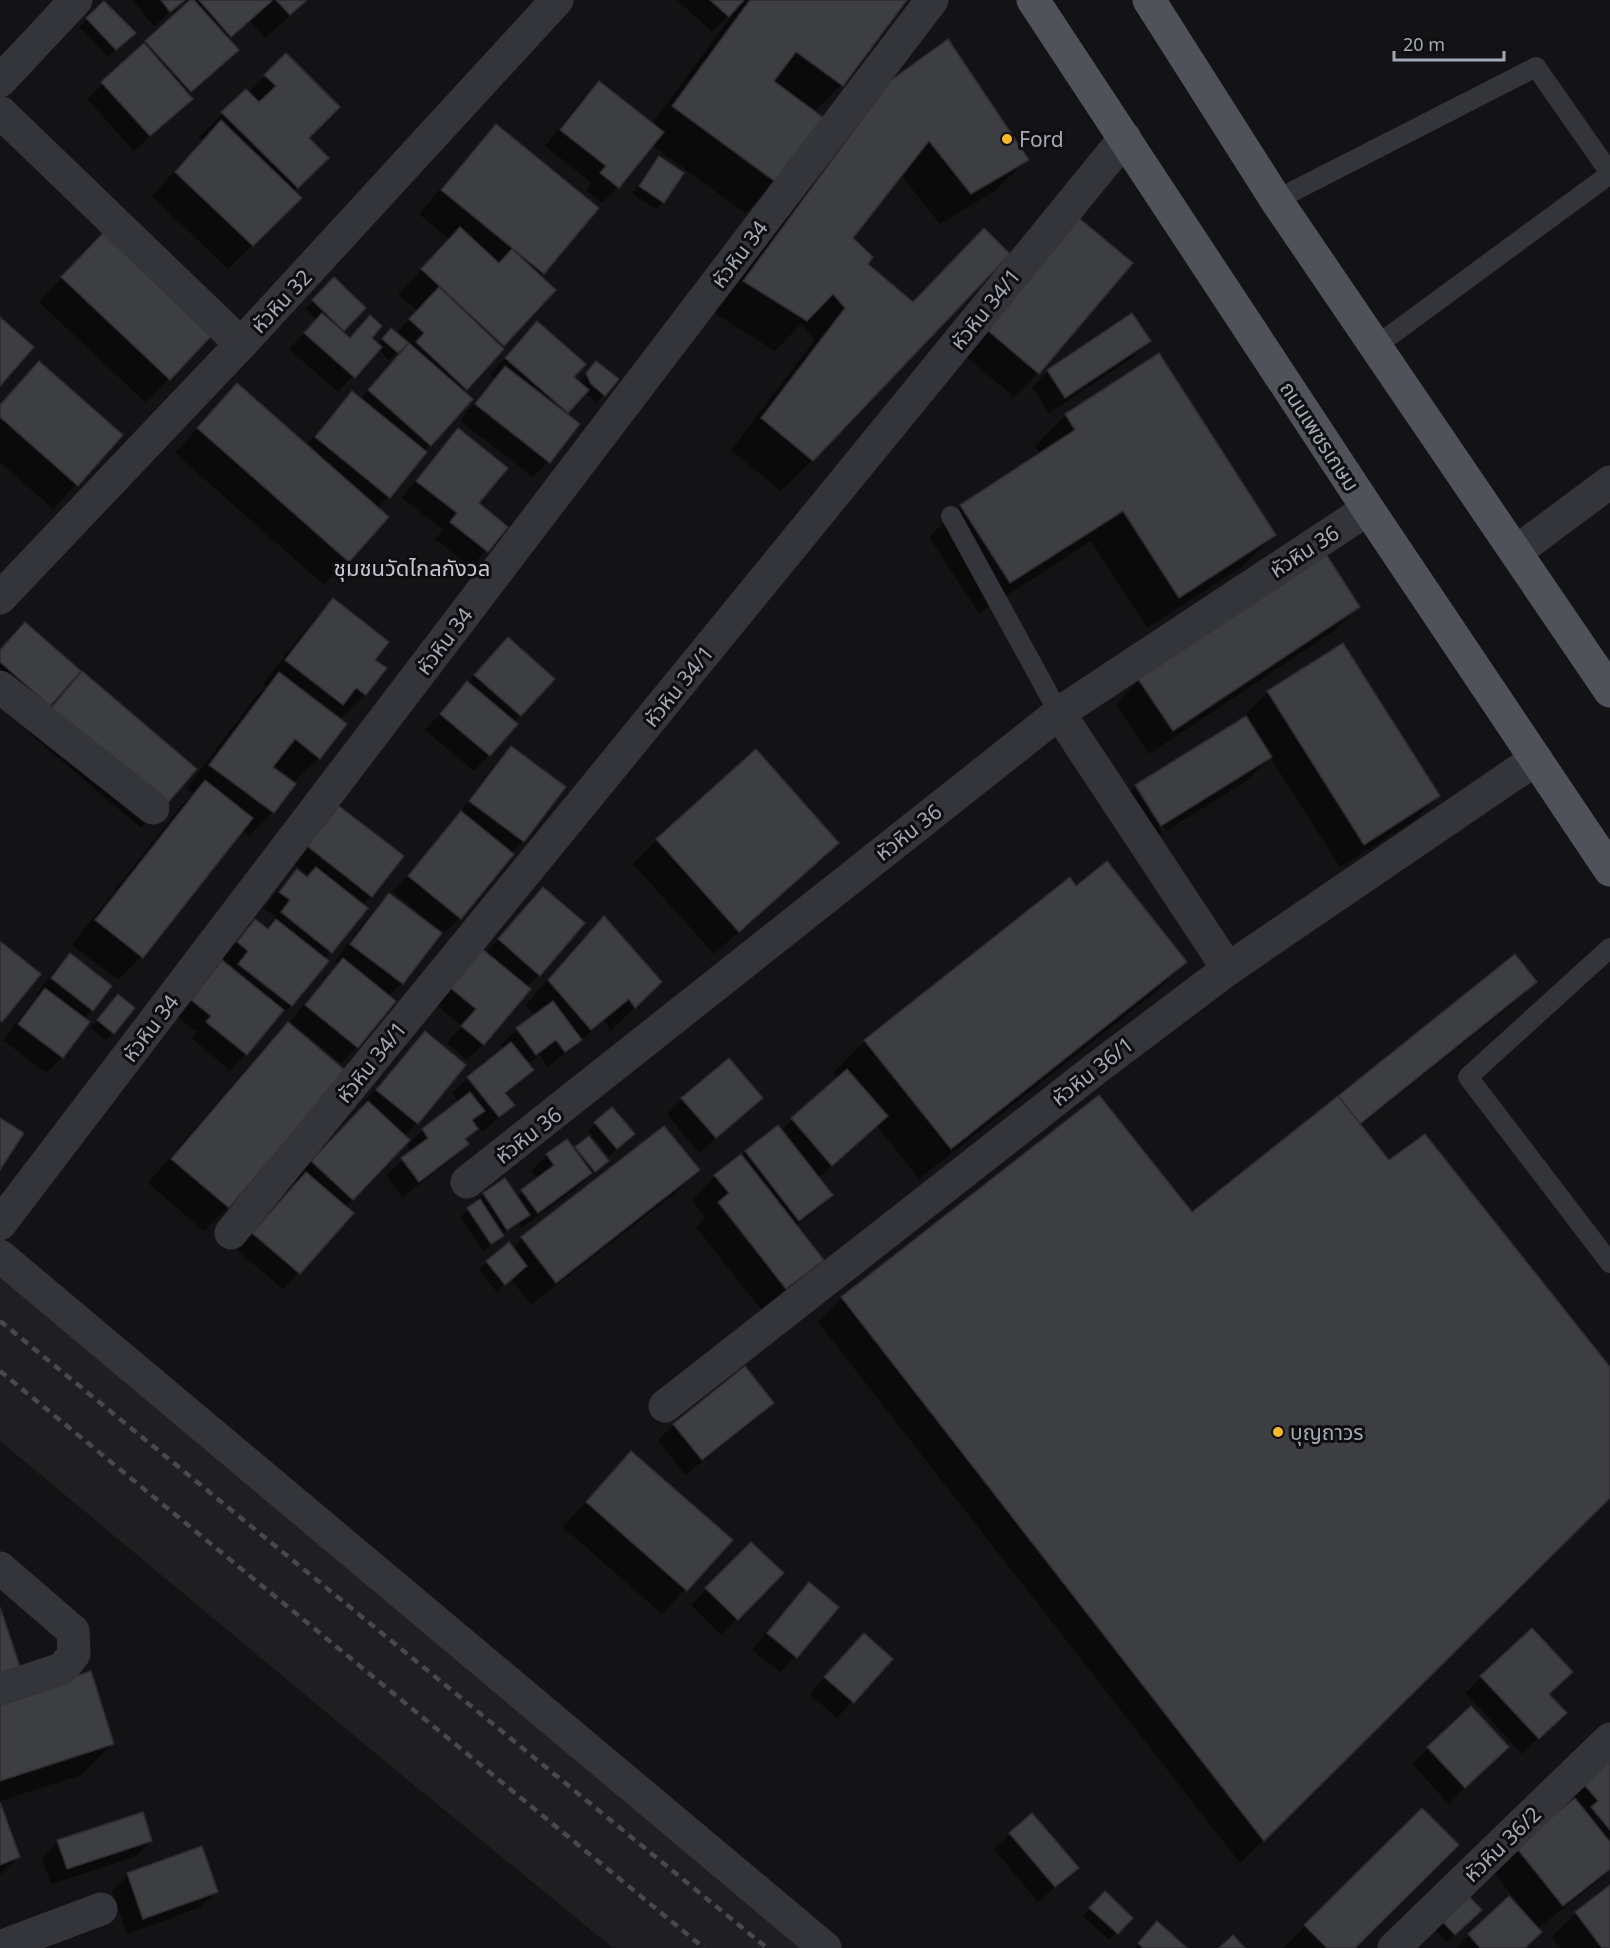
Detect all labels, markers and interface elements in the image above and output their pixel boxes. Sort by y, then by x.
scale bar [1394,24,1504,62]
text: 20 m [1403,32,1445,56]
place label: Ford [1019,125,1064,153]
marker: Ford [1000,132,1014,146]
street label: หัวหิน 34 [705,215,773,293]
street label: หัวหิน 34/1 [944,262,1026,356]
street label: หัวหิน 32 [244,263,318,339]
street label: ถนนเพชรเกษม [1274,376,1366,496]
street label: หัวหิน 36 [1264,518,1344,584]
district label: ชุมชนวัดไกลกังวล [334,552,490,582]
street label: หัวหิน 34 [410,602,478,680]
street label: หัวหิน 34/1 [637,639,719,733]
street label: หัวหิน 36 [869,797,947,867]
street label: หัวหิน 34 [116,989,184,1067]
street label: หัวหิน 34/1 [330,1015,412,1109]
street label: หัวหิน 36/1 [1045,1030,1139,1112]
street label: หัวหิน 36 [489,1100,567,1170]
place label: บุญถาวร [1290,1418,1364,1446]
marker: บุญถาวร [1271,1425,1285,1439]
street label: หัวหิน 36/2 [1457,1800,1547,1888]

